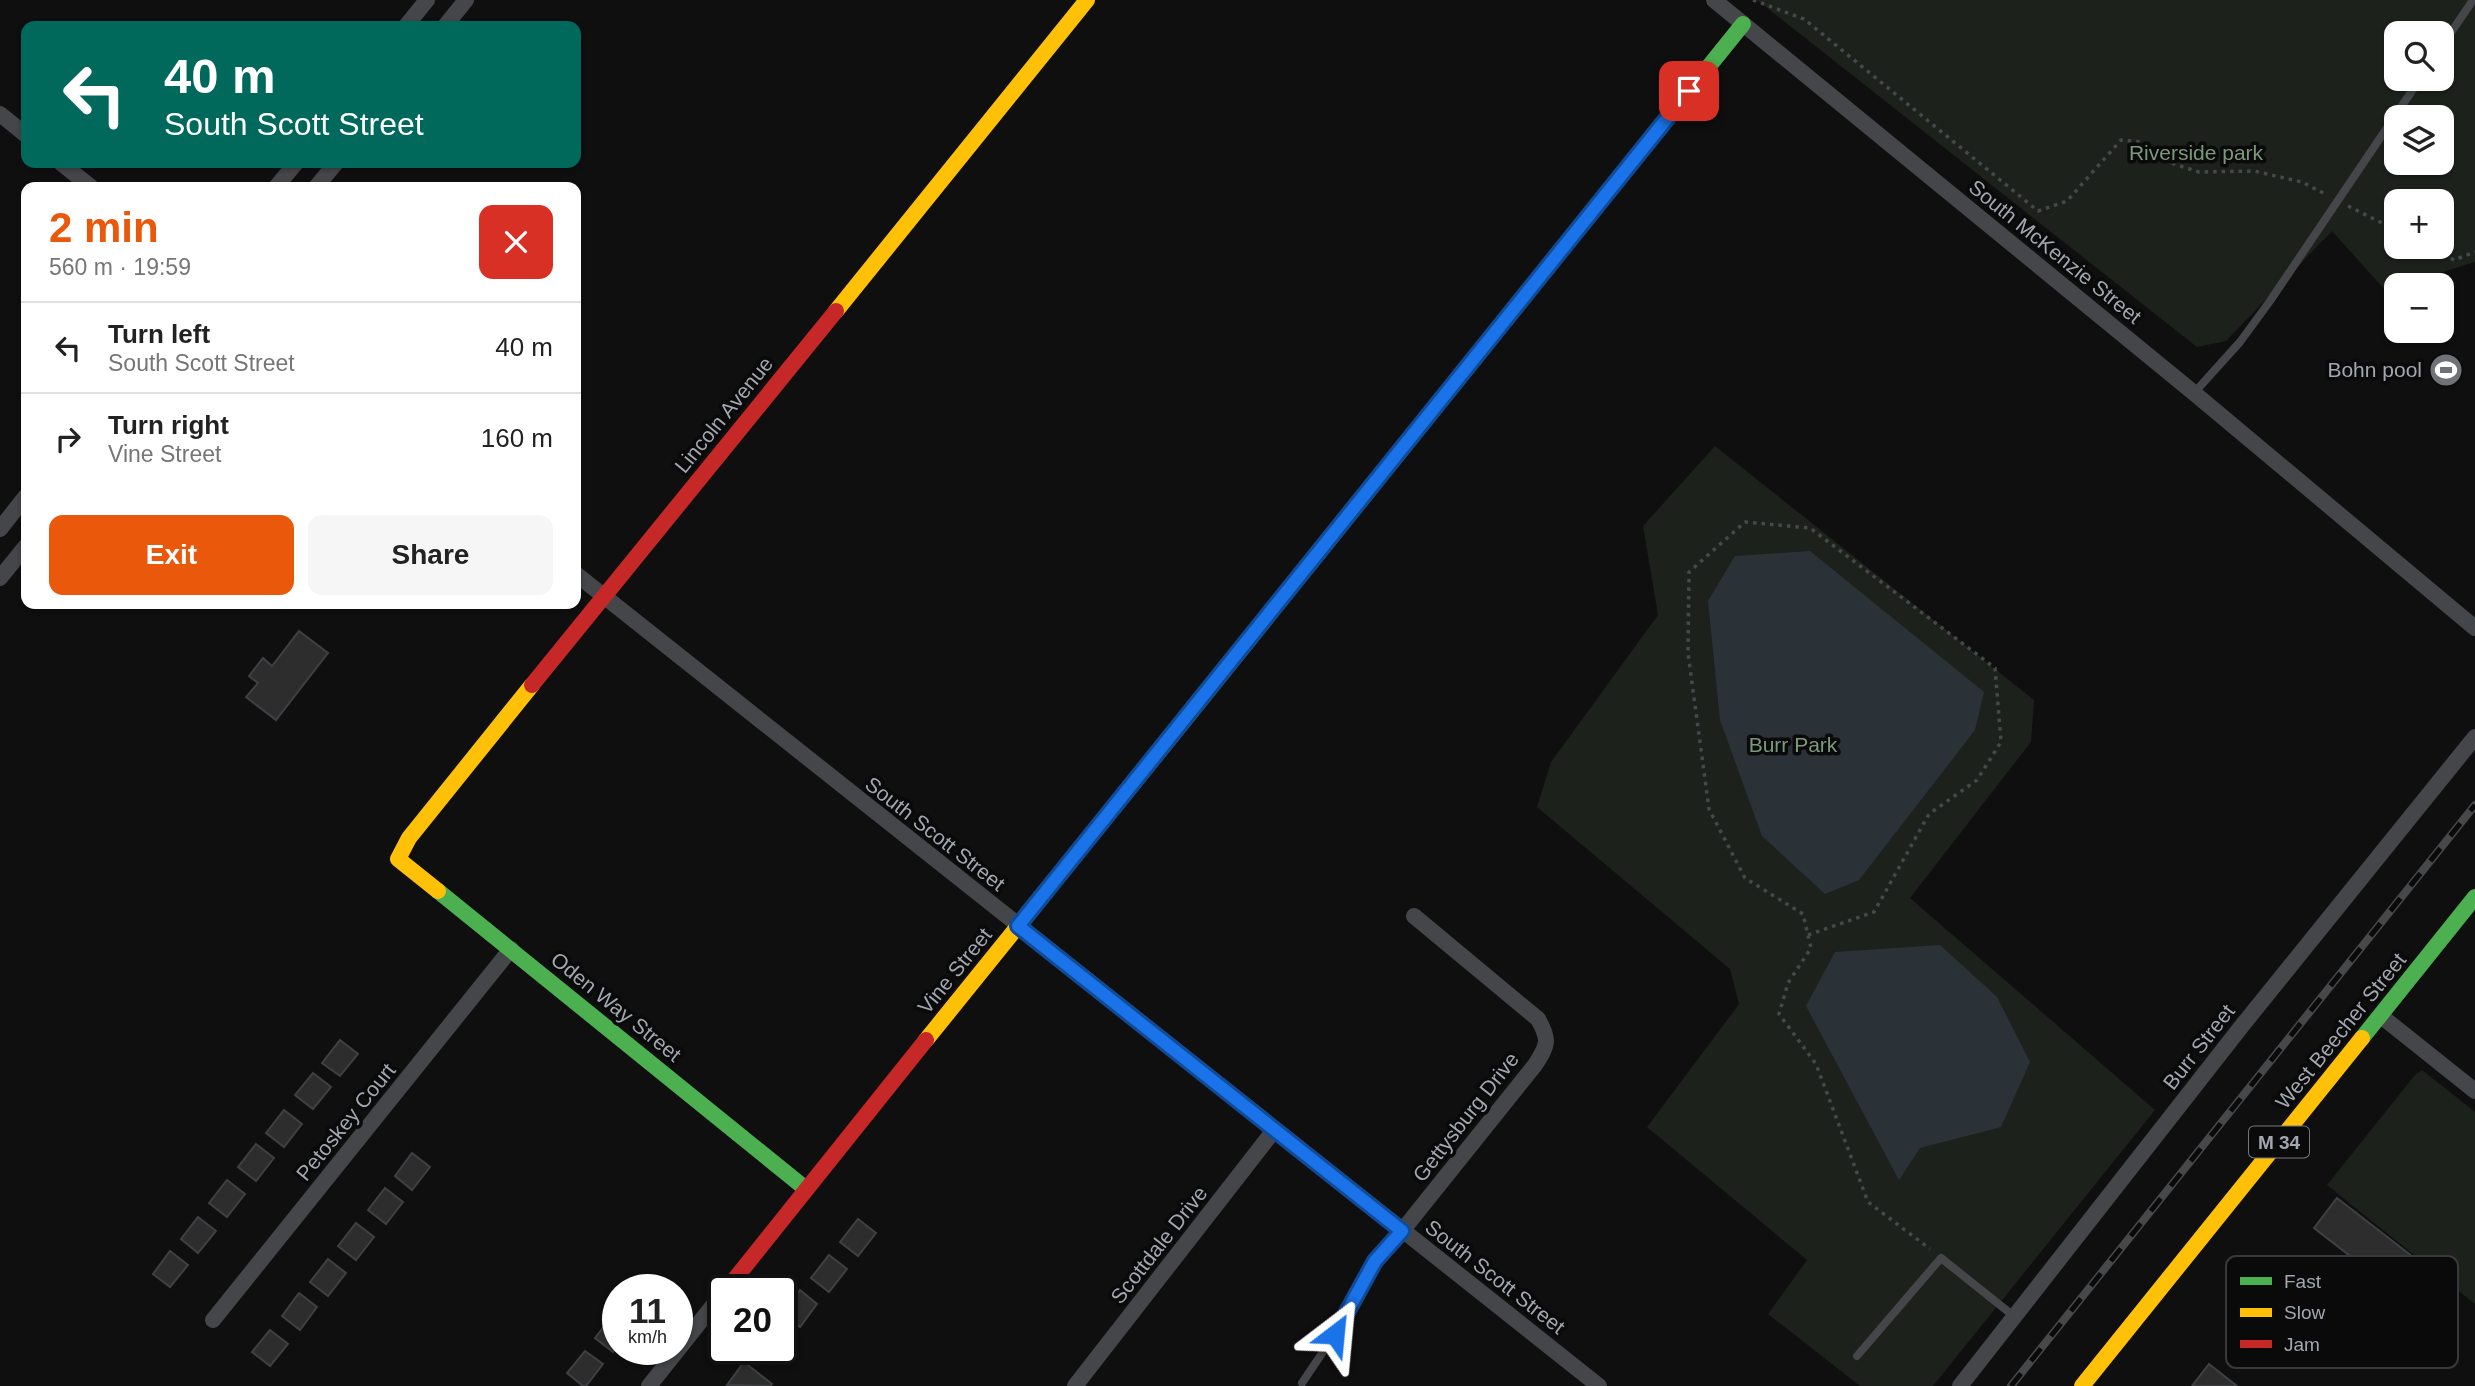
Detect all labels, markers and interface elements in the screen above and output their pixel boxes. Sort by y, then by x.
map controls [2384,21,2454,343]
button: search [2384,21,2454,91]
icon: left [49,49,140,140]
text: 40 m [164,49,276,103]
pin [1659,61,1719,121]
icon: arrive [1670,72,1708,110]
button: layers [2384,105,2454,175]
text: South Scott Street [164,106,424,142]
park label: Riverside park [2129,141,2264,164]
street label: South McKenzie Street [1965,175,2146,328]
button: + [2384,189,2454,259]
text: 2 min [49,204,159,251]
button: close [479,205,553,279]
text: 560 m · 19:59 [49,254,191,280]
button: − [2384,273,2454,343]
text: Turn left [108,319,210,349]
icon: left [49,329,87,367]
text: 40 m [495,332,553,362]
text: South Scott Street [108,350,295,376]
sports icon: Bohn pool [2427,351,2465,389]
street label: Lincoln Avenue [670,352,777,477]
place label: Bohn pool [2327,358,2422,381]
text: Turn right [108,410,229,440]
icon: right [49,420,87,458]
text: 160 m [481,423,553,453]
text: Vine Street [108,441,221,467]
button: Exit [49,515,294,595]
button: Share [308,515,553,595]
park label: Burr Park [1749,733,1838,756]
street label: South Scott Street [861,772,1010,895]
street label: Vine Street [913,923,996,1018]
street label: Oden Way Street [547,947,686,1066]
street label: West Beecher Street [2271,948,2410,1113]
street label: Burr Street [2158,999,2239,1094]
street label: Gettysburg Drive [1408,1048,1523,1186]
street label: Petoskey Court [291,1059,400,1185]
road number: M 34 [2249,1126,2309,1158]
street label: Scottdale Drive [1106,1182,1212,1308]
street label: South Scott Street [1421,1215,1570,1338]
legend [2226,1256,2458,1368]
text: Fast [2284,1271,2322,1292]
speed limit sign: 20 [707,1274,798,1365]
text: 11 [629,1291,666,1330]
position arrow [1298,1297,1372,1371]
text: Slow [2284,1302,2325,1323]
text: km/h [628,1327,667,1347]
text: Jam [2284,1334,2320,1355]

